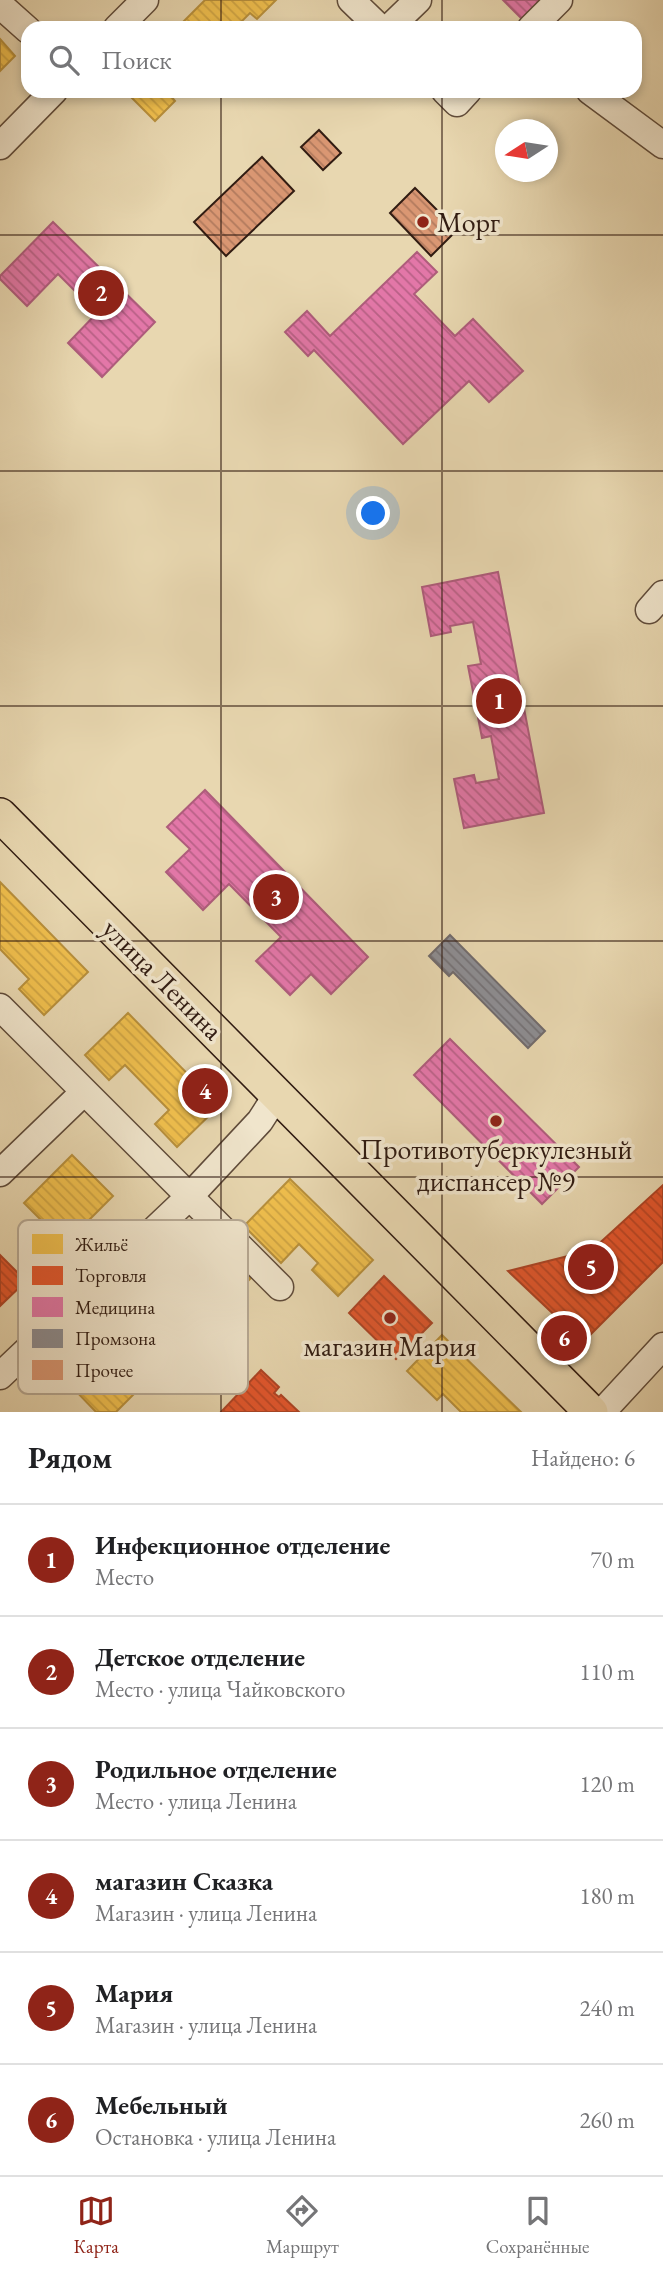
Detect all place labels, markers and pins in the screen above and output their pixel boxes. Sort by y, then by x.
place label: Морг [437,204,500,240]
marker: Морг [415,214,431,230]
pin: 2 [78,267,124,319]
pin: 1 [476,675,522,727]
pin: 3 [253,871,299,923]
pin: 4 [182,1065,228,1117]
marker: Противотуберкулезный диспансер №9 [488,1113,504,1129]
place label: Противотуберкулезный диспансер №9 [360,1131,632,1199]
pin: 5 [568,1241,614,1293]
marker: магазин Мария [382,1310,398,1326]
pin: 6 [541,1312,587,1364]
place label: магазин Мария [304,1328,476,1364]

